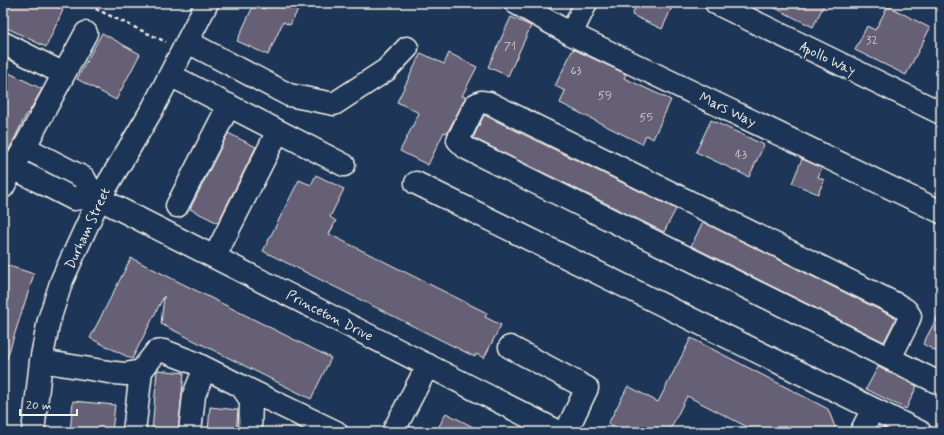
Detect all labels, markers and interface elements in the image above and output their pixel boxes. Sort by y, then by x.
house number: 32 [866,33,878,49]
street label: Apollo Way [796,38,858,81]
house number: 71 [504,39,516,55]
house number: 63 [570,63,582,79]
house number: 59 [598,88,612,104]
street label: Mars Way [696,88,759,131]
house number: 55 [639,110,653,126]
house number: 43 [735,147,747,163]
street label: Durham Street [61,185,115,272]
street label: Princeton Drive [283,286,376,346]
scale bar [20,391,77,417]
text: 20 m [26,398,52,414]

